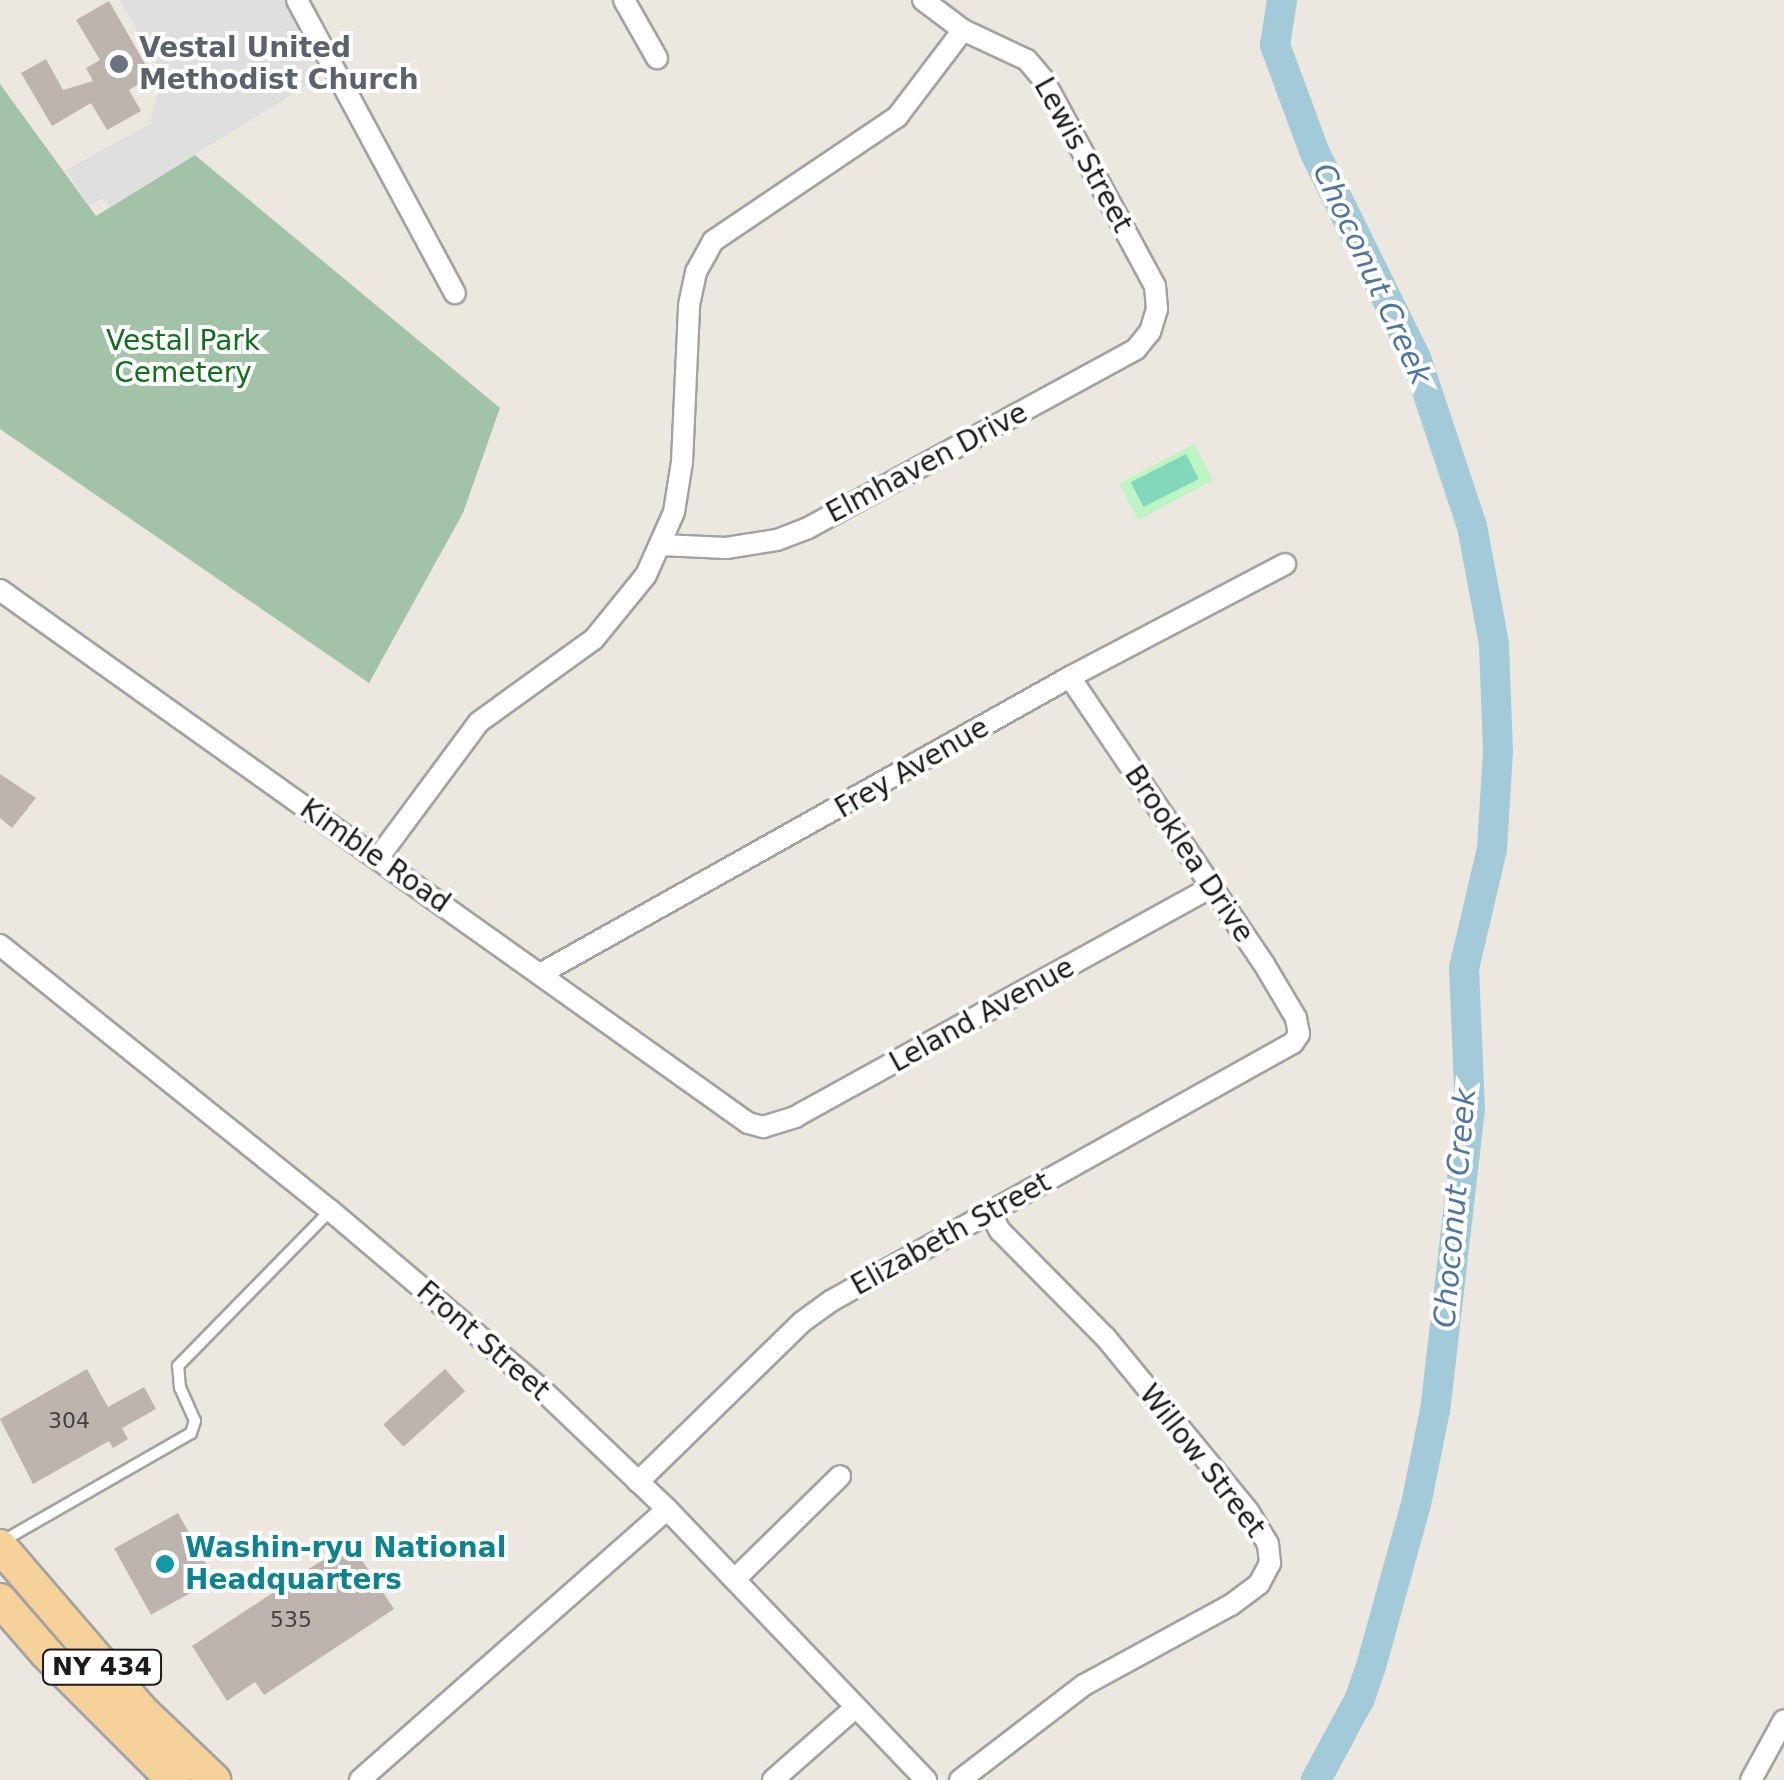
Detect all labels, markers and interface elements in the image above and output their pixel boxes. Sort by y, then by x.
place label: Vestal United Methodist Church [139,31,419,97]
marker: Vestal United Methodist Church [108,53,130,75]
street label: Lewis Street [1027,72,1139,238]
water label: Choconut Creek [1305,158,1439,390]
park label: Vestal Park Cemetery [106,324,260,390]
street label: Elmhaven Drive [821,396,1033,530]
street label: Frey Avenue [829,711,995,825]
street label: Brooklea Drive [1117,759,1261,949]
street label: Kimble Road [294,792,456,920]
street label: Leland Avenue [884,950,1080,1080]
water label: Choconut Creek [1427,1087,1483,1329]
street label: Elizabeth Street [845,1165,1057,1303]
street label: Front Street [410,1274,556,1408]
street label: Willow Street [1132,1378,1272,1544]
house number: 304 [48,1408,90,1434]
place label: Washin-ryu National Headquarters [185,1531,506,1597]
marker: Washin-ryu National Headquarters [154,1553,176,1575]
house number: 535 [270,1607,312,1633]
road number: NY 434 [42,1647,162,1687]

